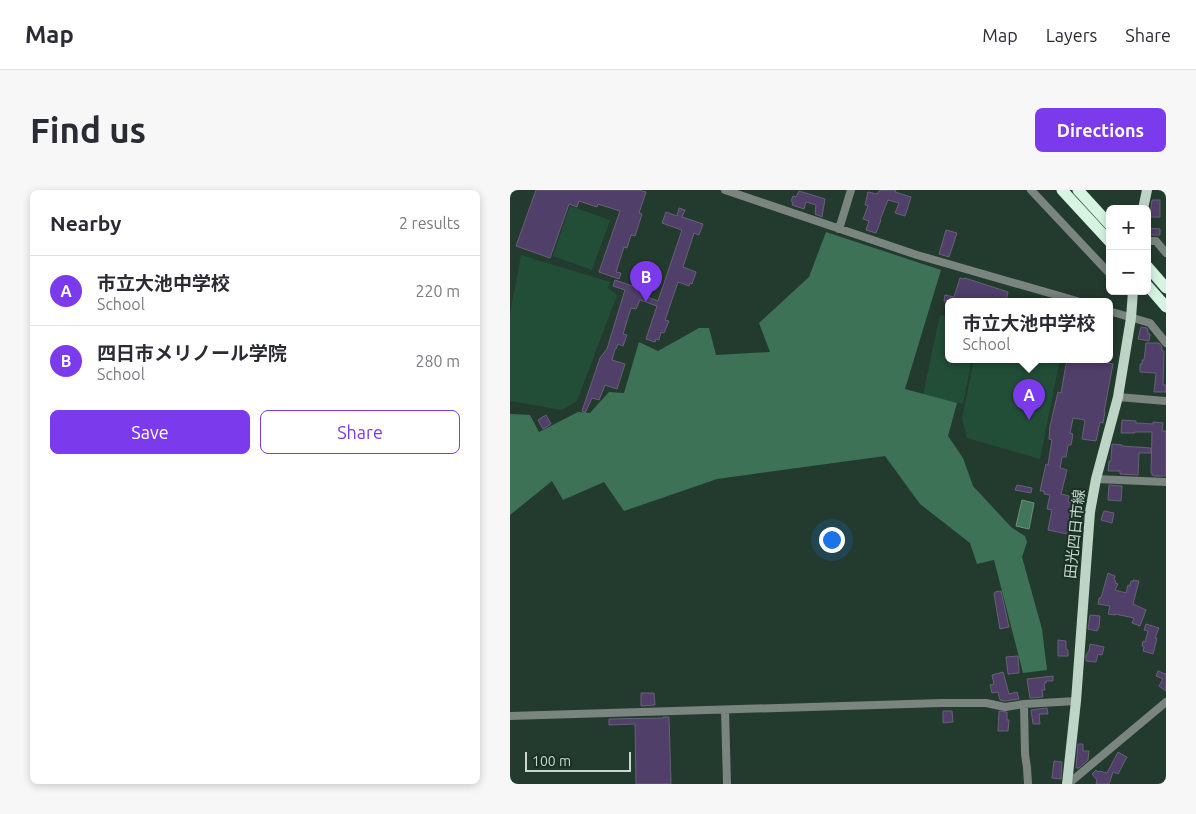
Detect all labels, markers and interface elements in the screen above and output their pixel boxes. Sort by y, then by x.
text: Map [25,21,74,48]
text: Map [982,25,1018,45]
text: Layers [1046,25,1097,45]
text: Share [1125,25,1171,45]
button: Directions [1035,108,1166,152]
text: Find us [30,110,146,150]
map controls [1106,205,1151,295]
button: + [1106,205,1151,250]
text: Nearby [50,211,121,235]
text: 2 results [399,214,460,232]
button: − [1106,250,1151,295]
pin: B [630,261,662,302]
text: 市立大池中学校 [97,272,230,294]
text: A [60,282,72,300]
text: 220 m [415,282,460,300]
text: School [97,295,145,313]
popup [945,298,1113,363]
text: 市立大池中学校 [962,312,1096,334]
text: School [962,335,1010,353]
text: 四日市メリノール学院 [97,342,287,364]
text: B [61,352,71,370]
text: 280 m [415,352,460,370]
text: School [97,365,145,383]
pin: A [1013,379,1045,420]
button: Save [50,410,250,454]
button: Share [260,410,460,454]
street label: 田光四日市線 [1061,488,1088,580]
your location [819,527,845,553]
scale bar [525,749,631,772]
text: 100 m [532,753,571,769]

